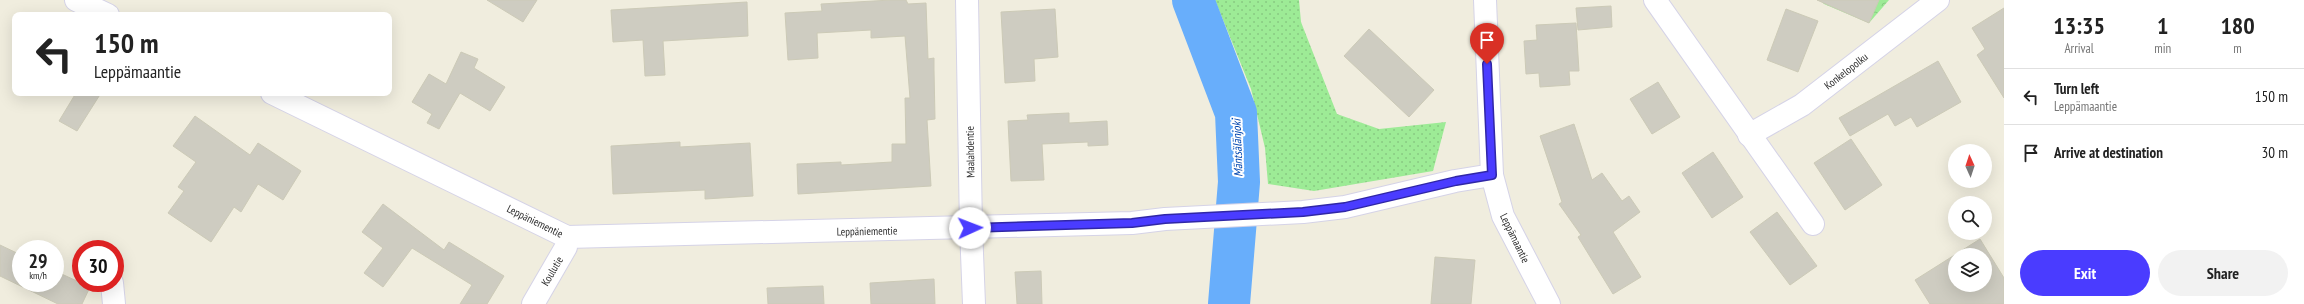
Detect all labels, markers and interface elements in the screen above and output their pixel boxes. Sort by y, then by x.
text: 13:35 [2053,10,2105,41]
text: 1 [2157,10,2168,41]
text: 180 [2220,10,2255,41]
pin [1470,23,1504,64]
text: 150 m [94,24,158,61]
icon: left [28,28,80,80]
icon: arrive [1476,29,1498,51]
text: Arrival [2064,40,2094,57]
text: min [2154,40,2171,57]
text: m [2233,40,2242,57]
street label: Konkelopolku [1821,49,1871,92]
text: Leppämaantie [94,60,181,83]
text: Turn left [2054,79,2099,98]
icon: left [2020,86,2042,108]
text: 150 m [2255,87,2288,106]
text: Leppämaantie [2054,98,2117,115]
water label: Mäntsälänjoki [1228,117,1246,177]
street label: Maalahdentie [963,126,977,178]
icon: arrive [2020,142,2042,164]
text: Arrive at destination [2054,143,2163,162]
text: 30 m [2262,143,2288,162]
north arrow [1948,144,1992,188]
map controls [1948,144,1992,292]
button: search [1948,196,1992,240]
street label: Leppäniementie [505,201,566,241]
position arrow [949,207,991,249]
street label: Leppämaantie [1497,211,1533,265]
street label: Leppäniementie [836,223,898,239]
speed limit sign: 30 [72,240,124,292]
text: 29 [28,248,48,274]
button: layers [1948,248,1992,292]
button: Exit [2020,250,2150,296]
button: Share [2158,250,2288,296]
street label: Koulutie [538,253,566,288]
text: km/h [29,269,47,282]

